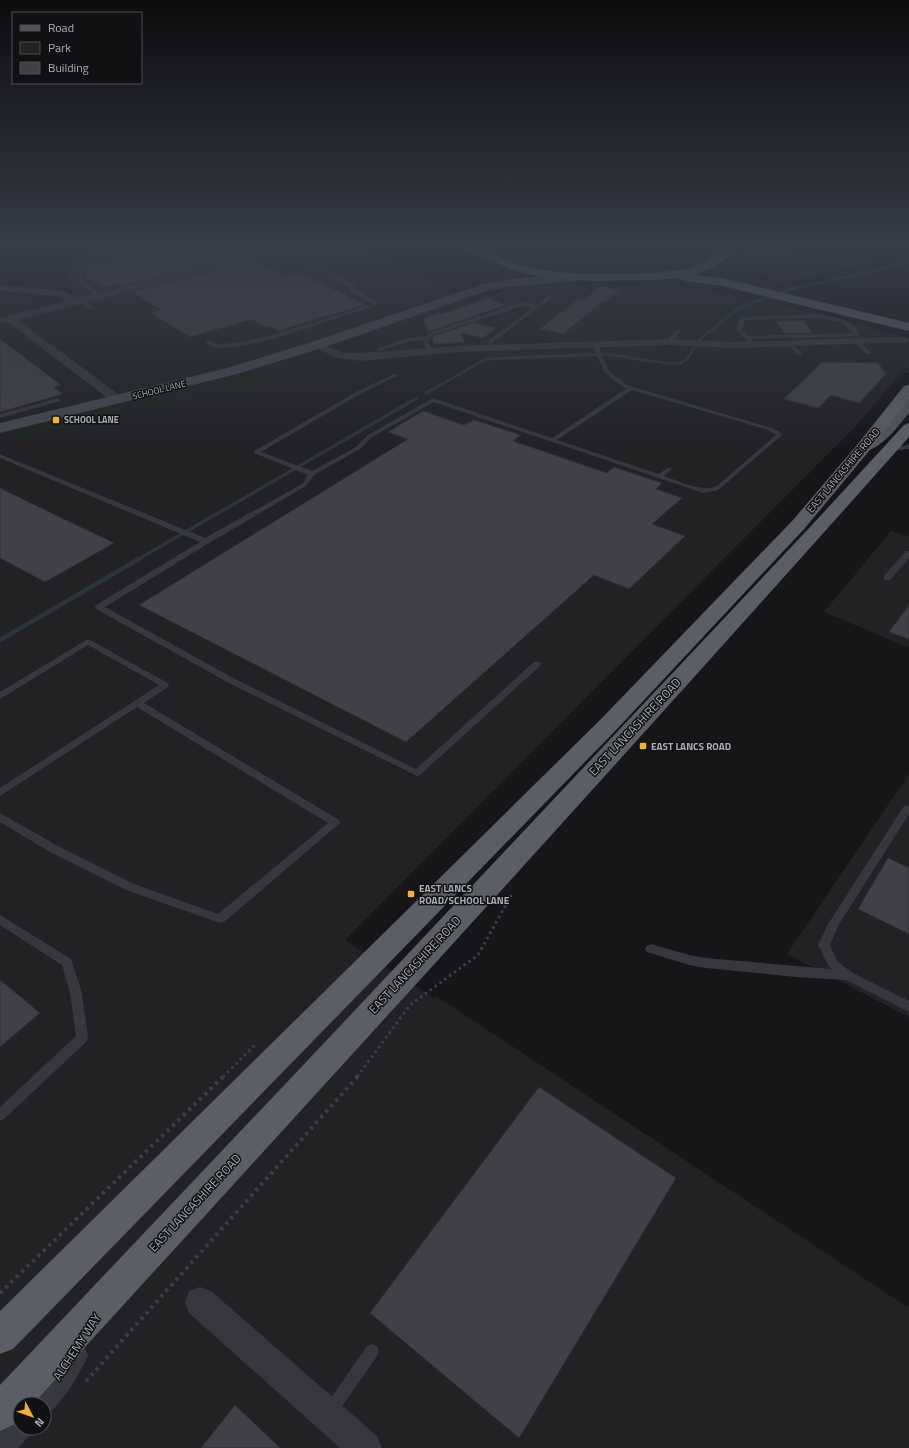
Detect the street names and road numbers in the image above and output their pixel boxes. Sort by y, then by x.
street label: SCHOOL LANE [131,377,187,402]
street label: EAST LANCASHIRE ROAD [803,425,883,516]
street label: EAST LANCASHIRE ROAD [584,673,685,780]
street label: EAST LANCASHIRE ROAD [364,911,465,1018]
street label: EAST LANCASHIRE ROAD [144,1149,245,1256]
street label: ALCHEMY WAY [48,1309,106,1384]

